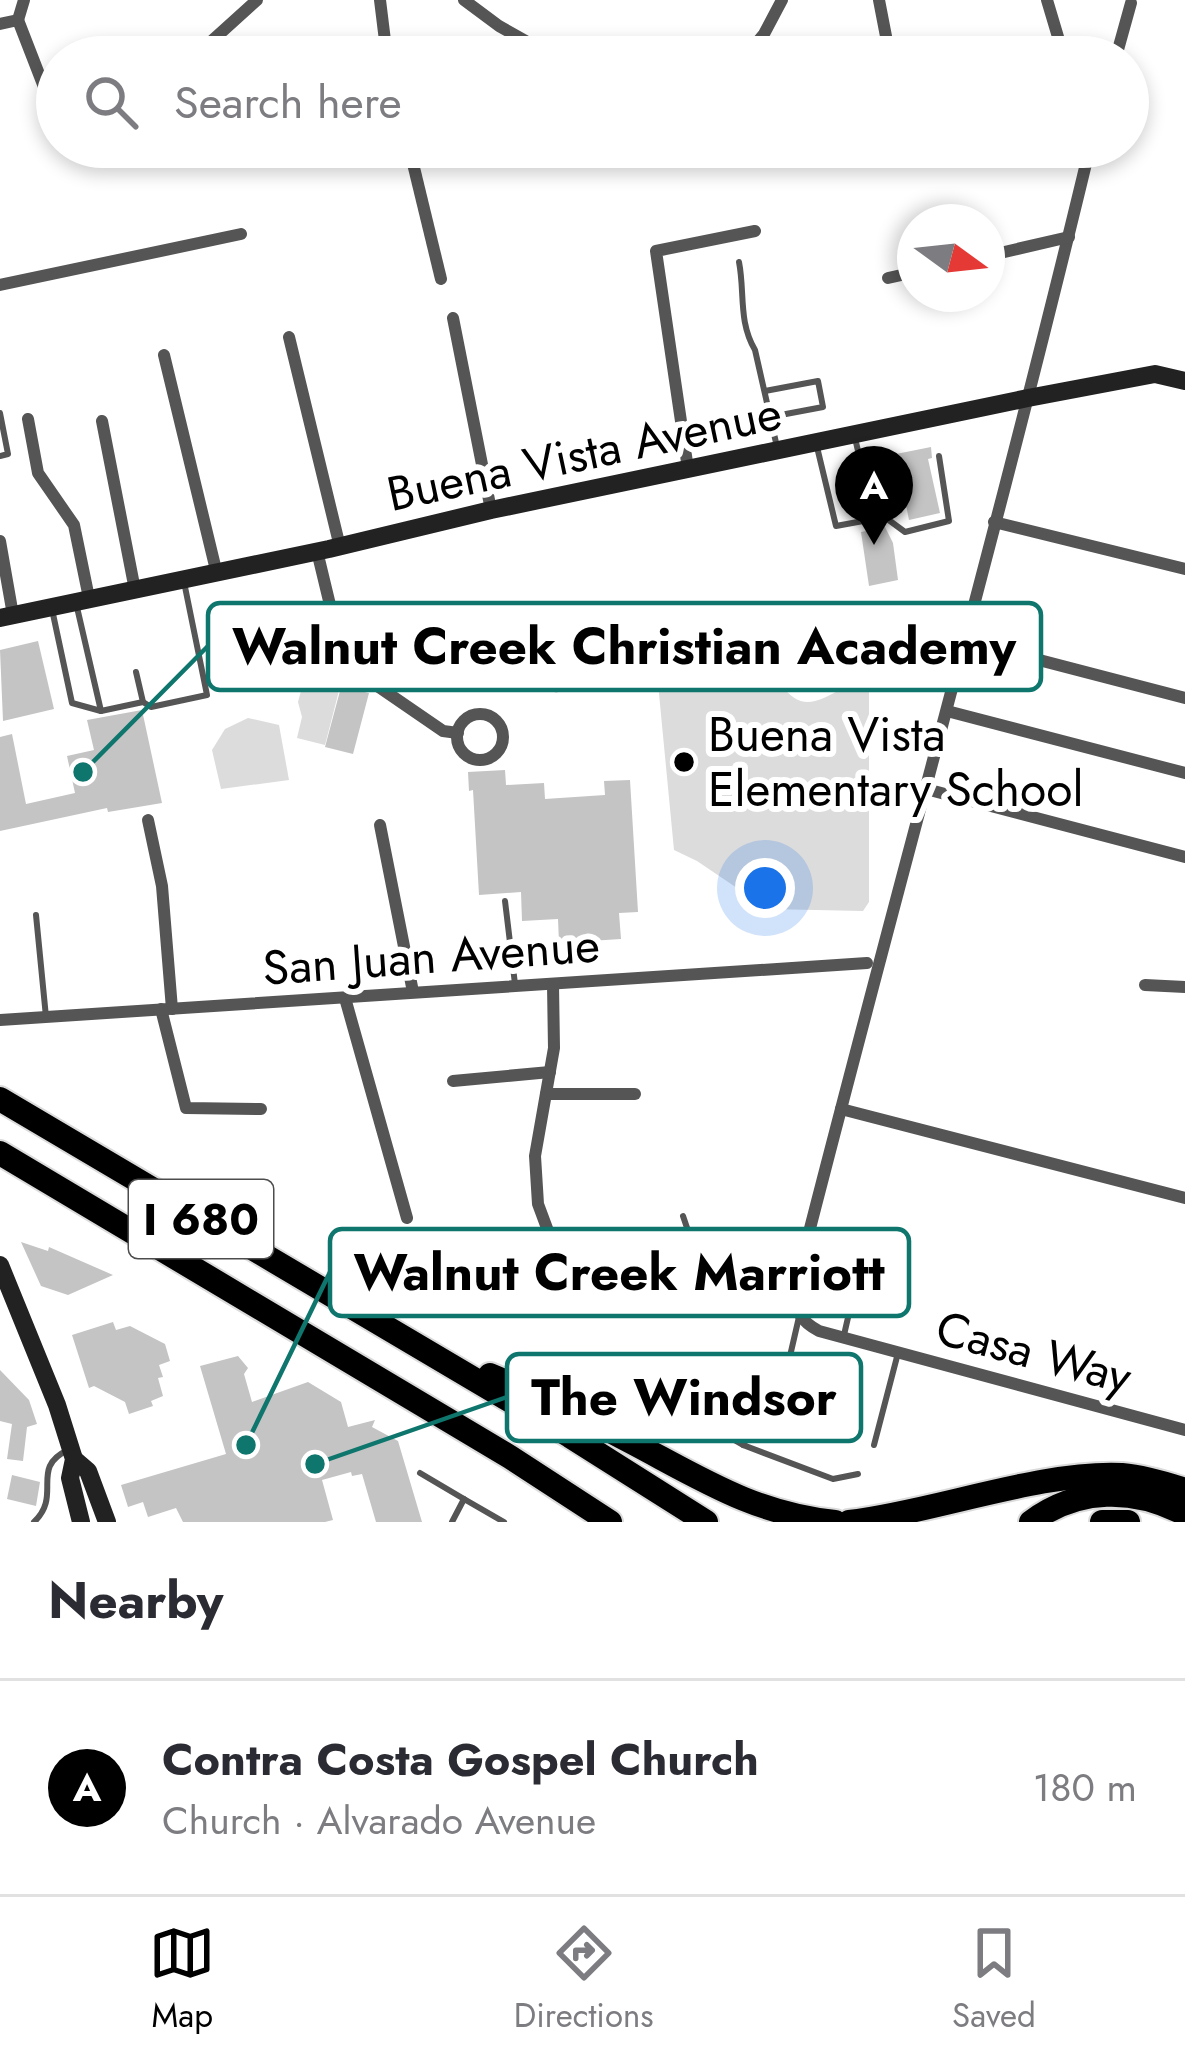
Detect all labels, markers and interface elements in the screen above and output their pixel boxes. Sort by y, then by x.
search box [36,36,1149,168]
icon: search [78,69,144,135]
text: Search here [174,70,402,135]
north arrow [897,204,1005,312]
street label: Buena Vista Avenue [381,378,788,529]
pin: A [835,446,913,545]
callout: Walnut Creek Christian Academy [208,603,1041,690]
text: Walnut Creek Christian Academy [232,609,1018,683]
place label: Buena Vista Elementary School [708,700,1083,824]
marker: Buena Vista Elementary School [671,749,697,775]
your location [735,858,795,918]
street label: San Juan Avenue [260,910,602,1003]
road number: I 680 [129,1180,273,1258]
callout: Walnut Creek Marriott [330,1229,909,1316]
text: Walnut Creek Marriott [353,1235,885,1309]
street label: Casa Way [929,1293,1140,1412]
callout: The Windsor [507,1354,861,1441]
text: The Windsor [531,1360,837,1434]
text: Nearby [48,1563,223,1637]
text: Contra Costa Gospel Church [162,1727,759,1792]
text: A [73,1759,101,1816]
text: 180 m [1033,1759,1137,1816]
text: Church · Alvarado Avenue [162,1792,596,1849]
tab: Map [149,1920,215,2039]
tab: Directions [514,1920,654,2039]
tab: Saved [952,1920,1036,2039]

